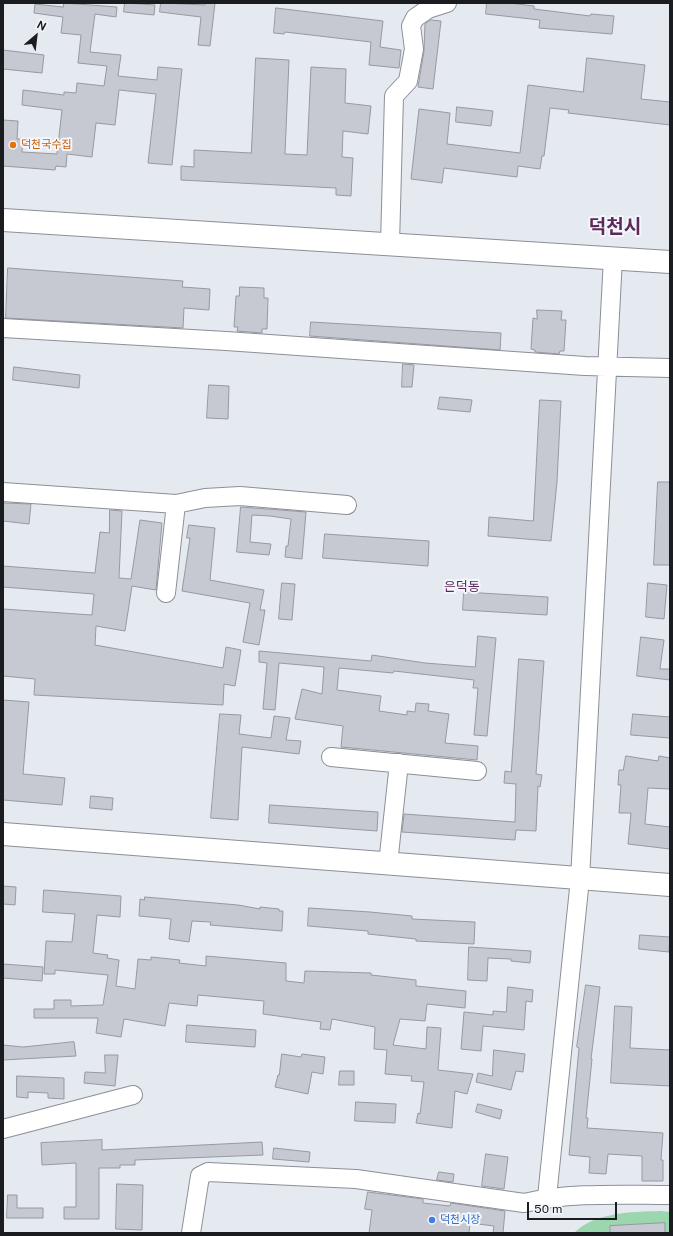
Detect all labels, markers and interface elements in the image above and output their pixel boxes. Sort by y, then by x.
north arrow [16,16,56,56]
text: N [35,18,48,33]
place label: 덕천국수집 [21,138,72,152]
marker: 덕천국수집 [8,140,18,150]
district label: 덕천시 [589,216,641,238]
district label: 은덕동 [444,579,480,595]
scale bar [529,1194,619,1220]
text: 50 m [534,1202,562,1216]
place label: 덕천시장 [440,1213,480,1227]
marker: 덕천시장 [427,1215,437,1225]

